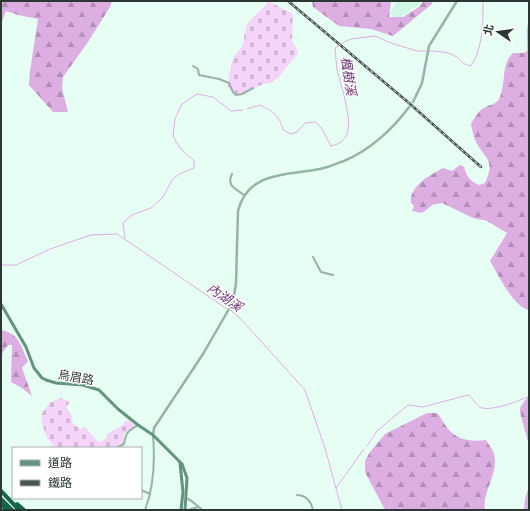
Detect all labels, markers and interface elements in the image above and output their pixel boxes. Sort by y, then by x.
north arrow [478,12,518,52]
text: 北 [480,23,496,37]
water label: 楓樹溪 [338,55,360,98]
water label: 內湖溪 [204,279,247,316]
street label: 烏眉路 [57,366,95,388]
legend [12,447,142,499]
text: 道路 [48,455,72,470]
text: 鐵路 [48,475,72,490]

